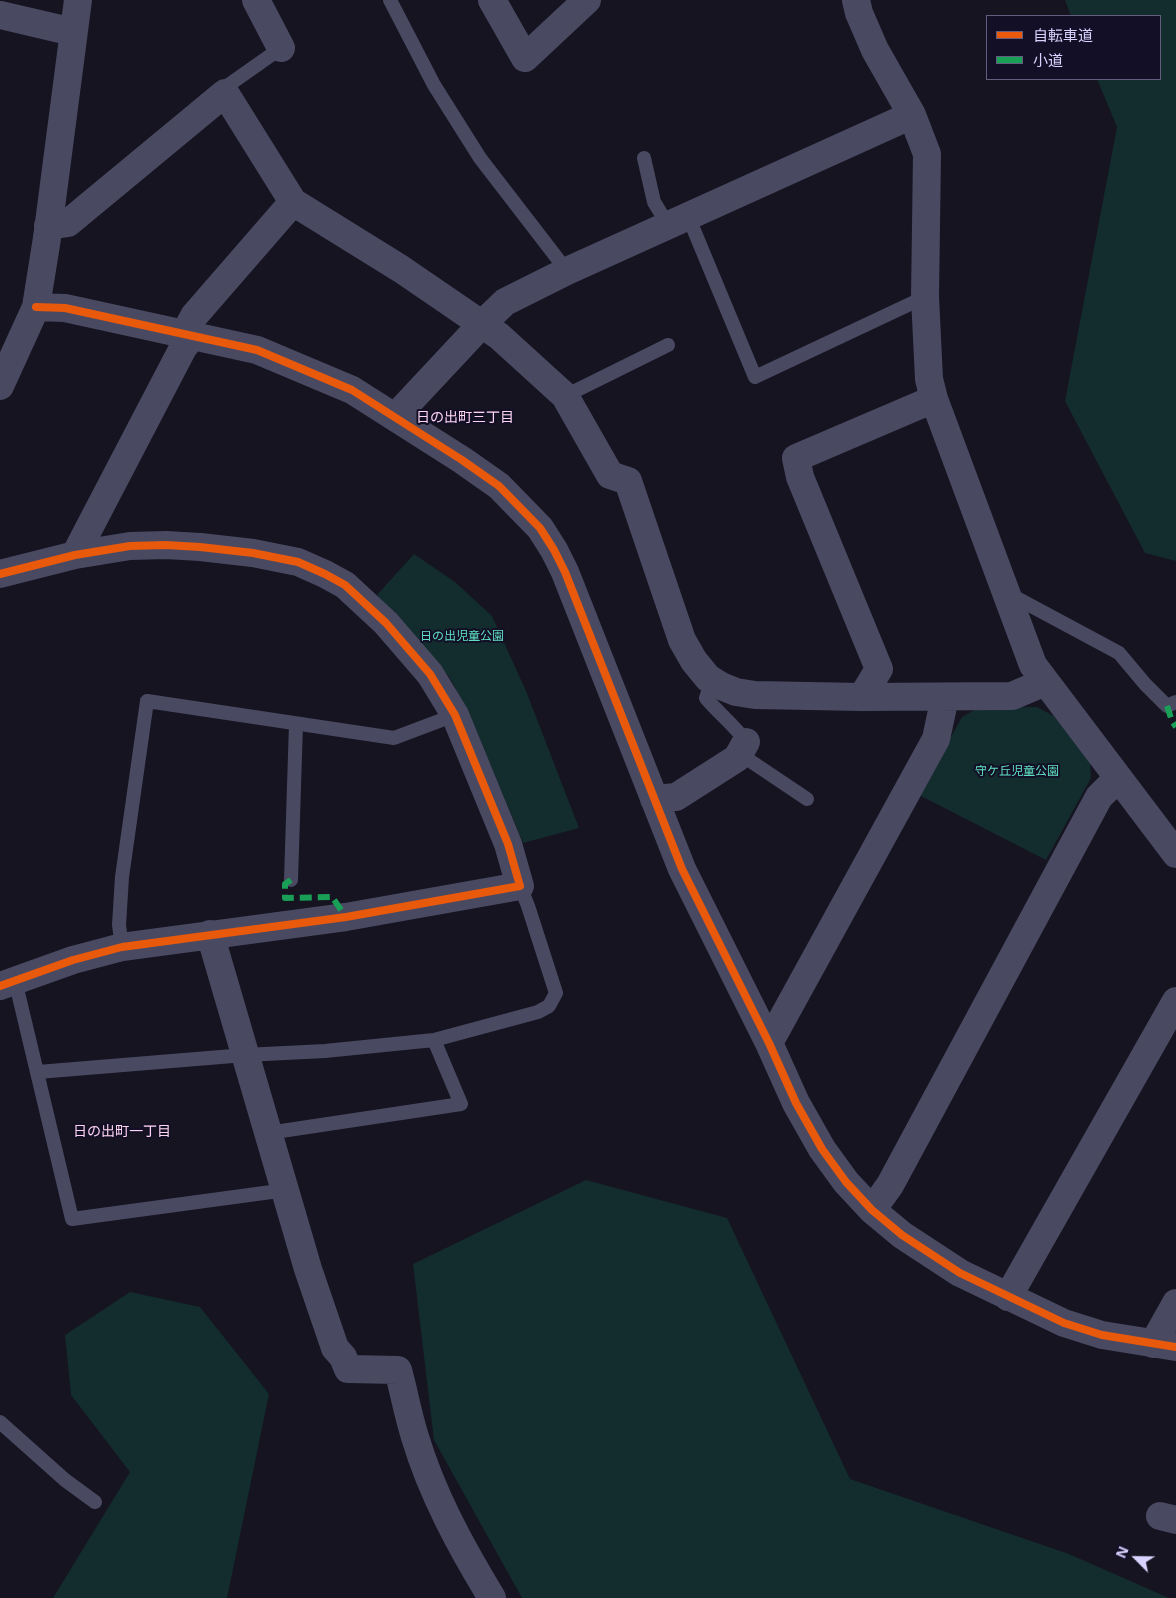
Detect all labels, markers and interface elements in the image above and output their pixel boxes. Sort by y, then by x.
legend [986,15,1161,80]
text: 自転車道 [1033,25,1093,45]
text: 小道 [1033,50,1063,70]
district label: 日の出町三丁目 [416,410,514,426]
park label: 日の出児童公園 [420,630,504,644]
park label: 守ケ丘児童公園 [975,765,1059,779]
district label: 日の出町一丁目 [73,1124,171,1140]
north arrow [1111,1533,1161,1583]
text: N [1111,1543,1133,1561]

